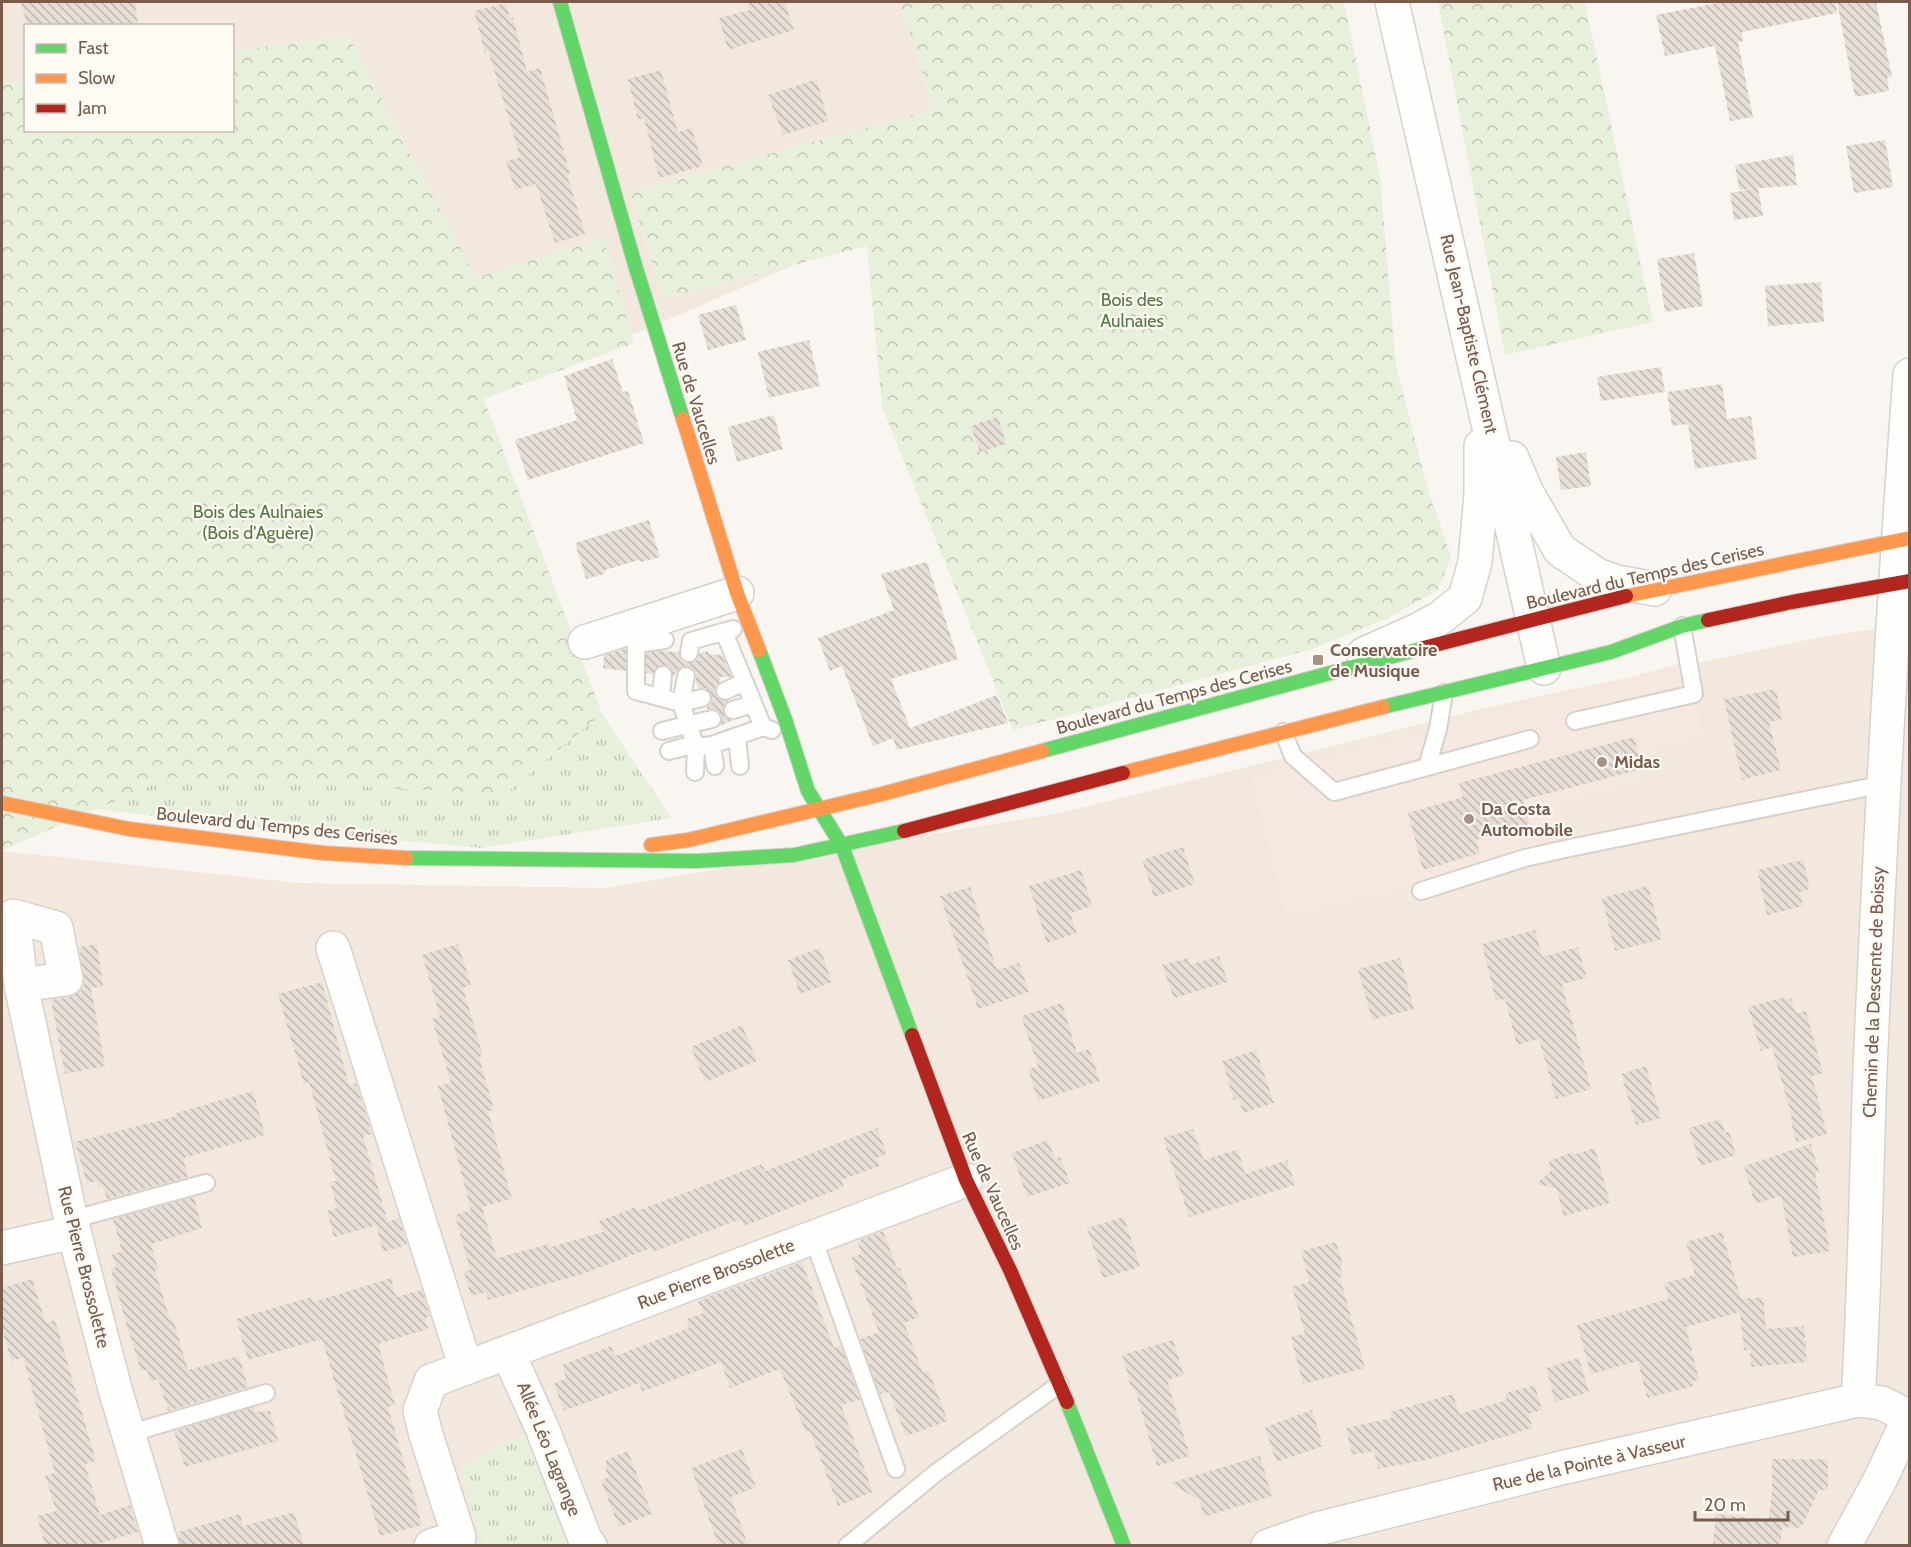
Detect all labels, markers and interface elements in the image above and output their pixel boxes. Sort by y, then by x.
legend [24,24,234,132]
text: Fast [78,37,109,59]
text: Slow [78,67,115,89]
text: Jam [77,97,107,119]
street label: Rue Jean-Baptiste Clément [1435,232,1503,436]
park label: Bois des Aulnaies [1100,289,1164,332]
street label: Rue de Vaucelles [667,339,725,467]
park label: Bois des Aulnaies (Bois d'Aguère) [193,501,323,544]
street label: Boulevard du Temps des Cerises [1524,538,1766,614]
place label: Conservatoire de Musique [1330,639,1437,682]
marker: Conservatoire de Musique [1311,653,1325,667]
street label: Boulevard du Temps des Cerises [1054,655,1294,739]
place label: Midas [1614,751,1660,773]
marker: Midas [1595,755,1609,769]
place label: Da Costa Automobile [1481,798,1573,841]
street label: Boulevard du Temps des Cerises [155,802,399,850]
marker: Da Costa Automobile [1462,812,1476,826]
street label: Chemin de la Descente de Boissy [1859,866,1889,1118]
street label: Rue de Vaucelles [957,1128,1029,1254]
street label: Rue Pierre Brossolette [53,1184,115,1350]
street label: Rue Pierre Brossolette [634,1234,798,1314]
street label: Allée Léo Lagrange [512,1379,586,1519]
street label: Rue de la Pointe à Vasseur [1490,1430,1688,1496]
scale bar [1695,1484,1788,1522]
text: 20 m [1704,1494,1746,1516]

